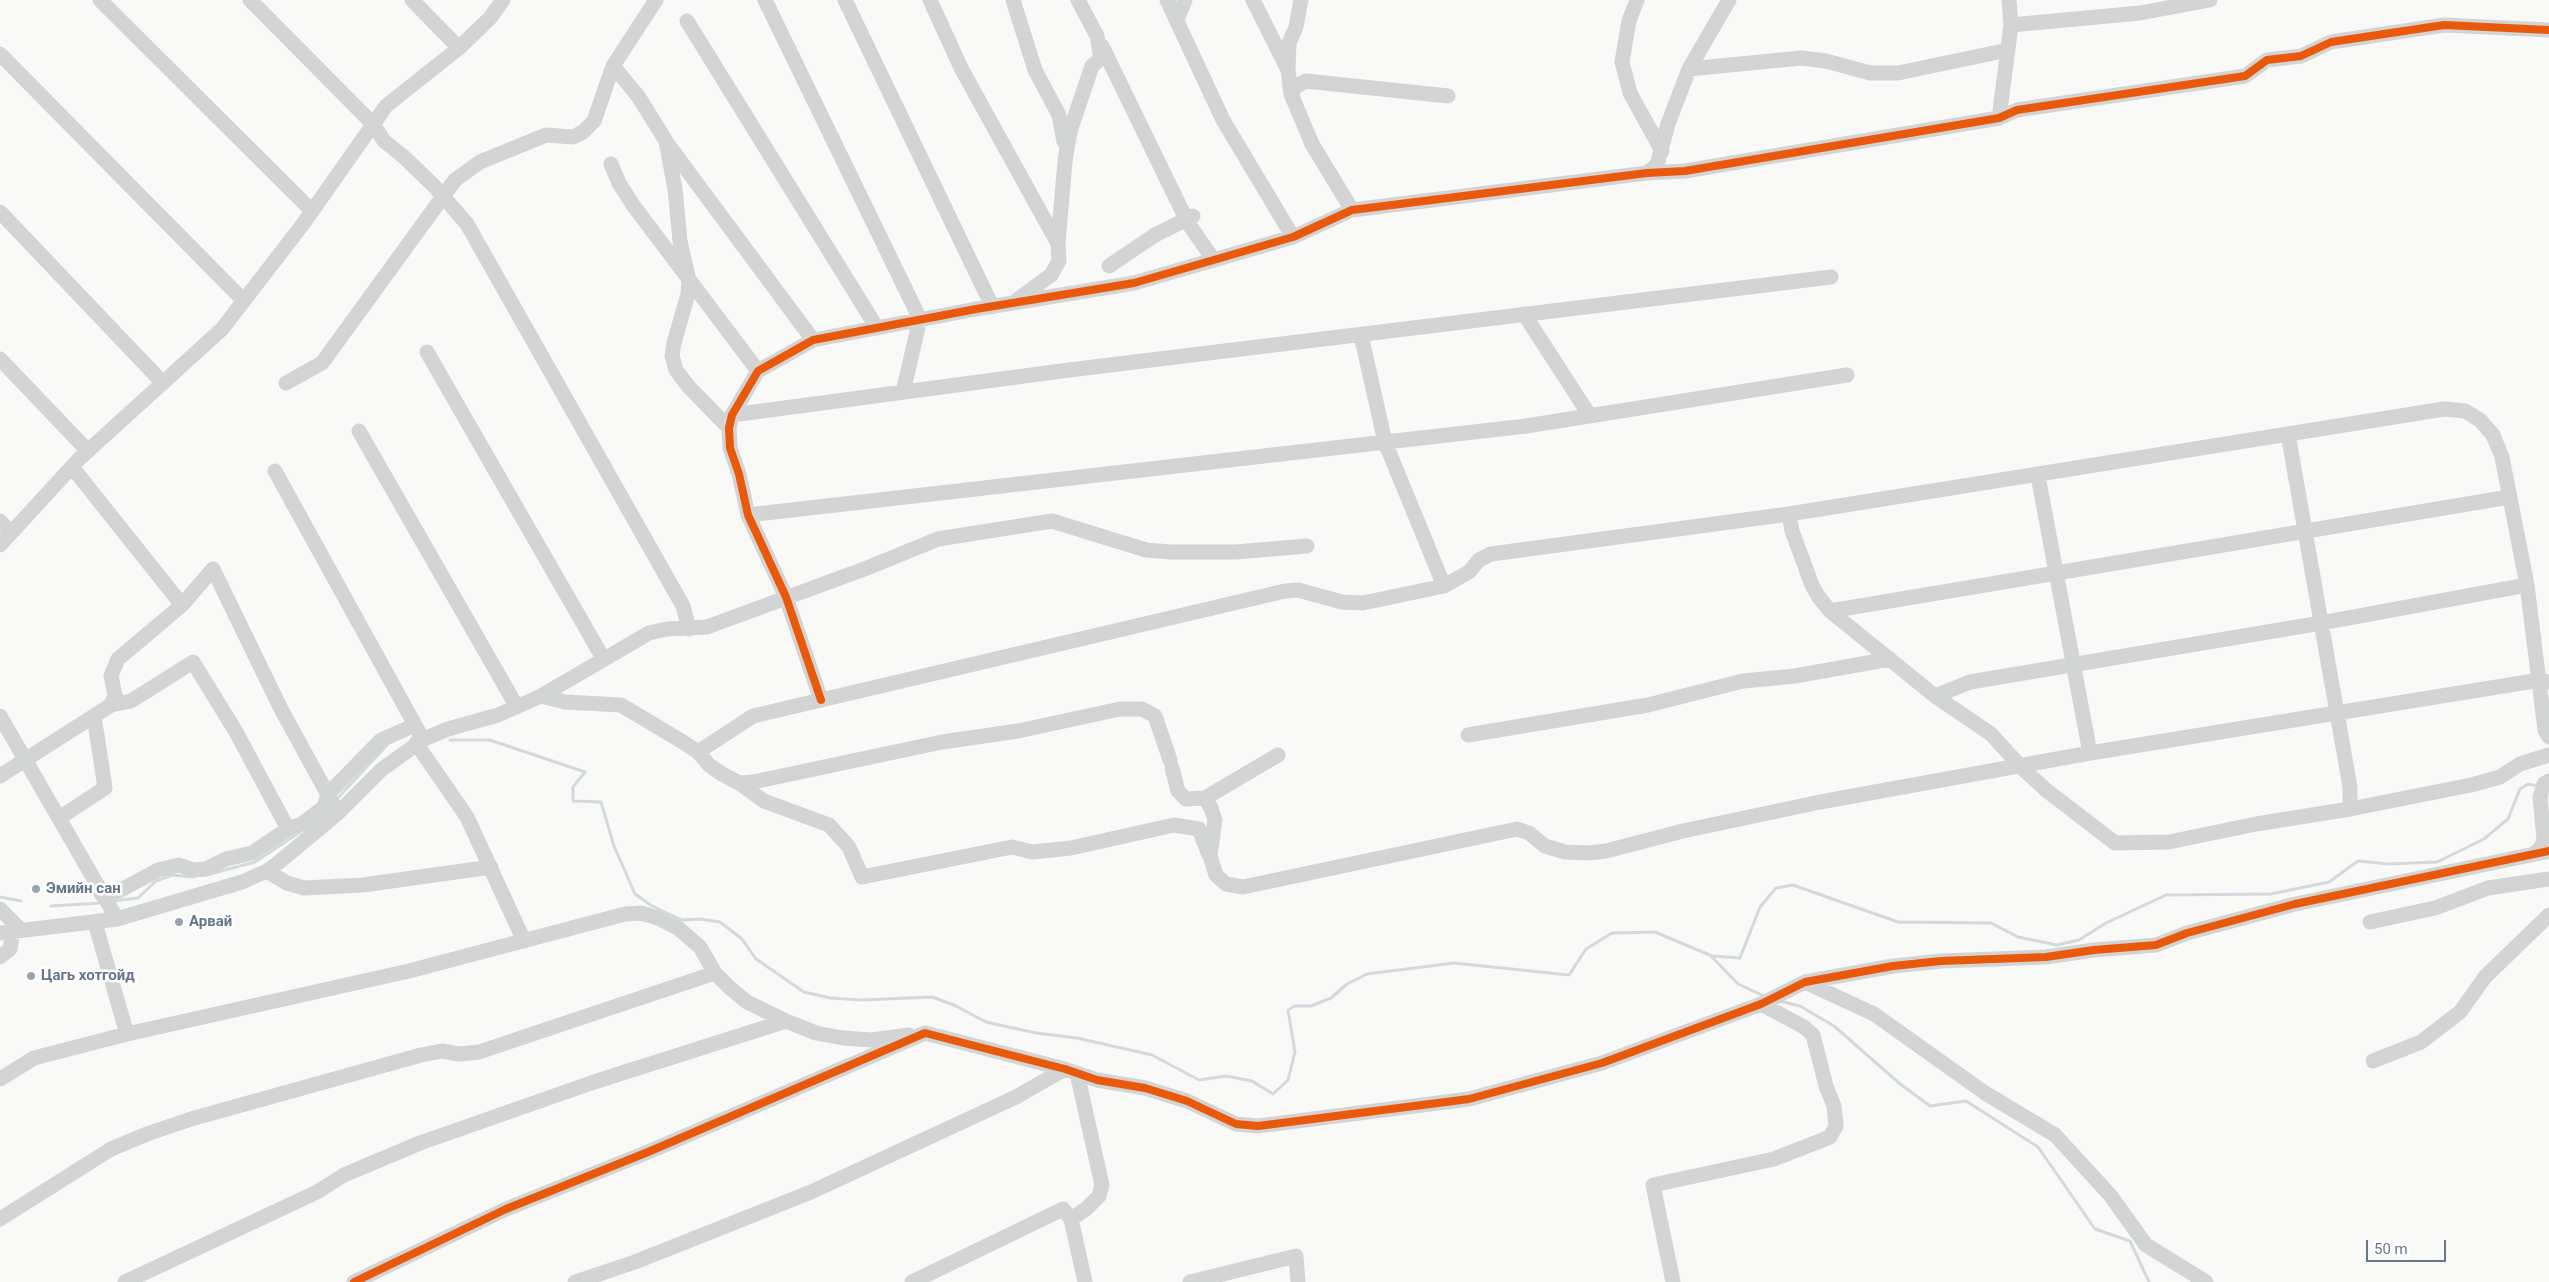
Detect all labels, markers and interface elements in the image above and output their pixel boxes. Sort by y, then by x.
place label: Эмийн сан [46,880,121,898]
marker: Эмийн сан [30,883,42,895]
place label: Арвай [189,913,232,931]
marker: Арвай [173,916,185,928]
place label: Цагь хотгойд [41,967,135,985]
marker: Цагь хотгойд [25,970,37,982]
scale bar [2369,1230,2449,1262]
text: 50 m [2374,1240,2408,1258]

